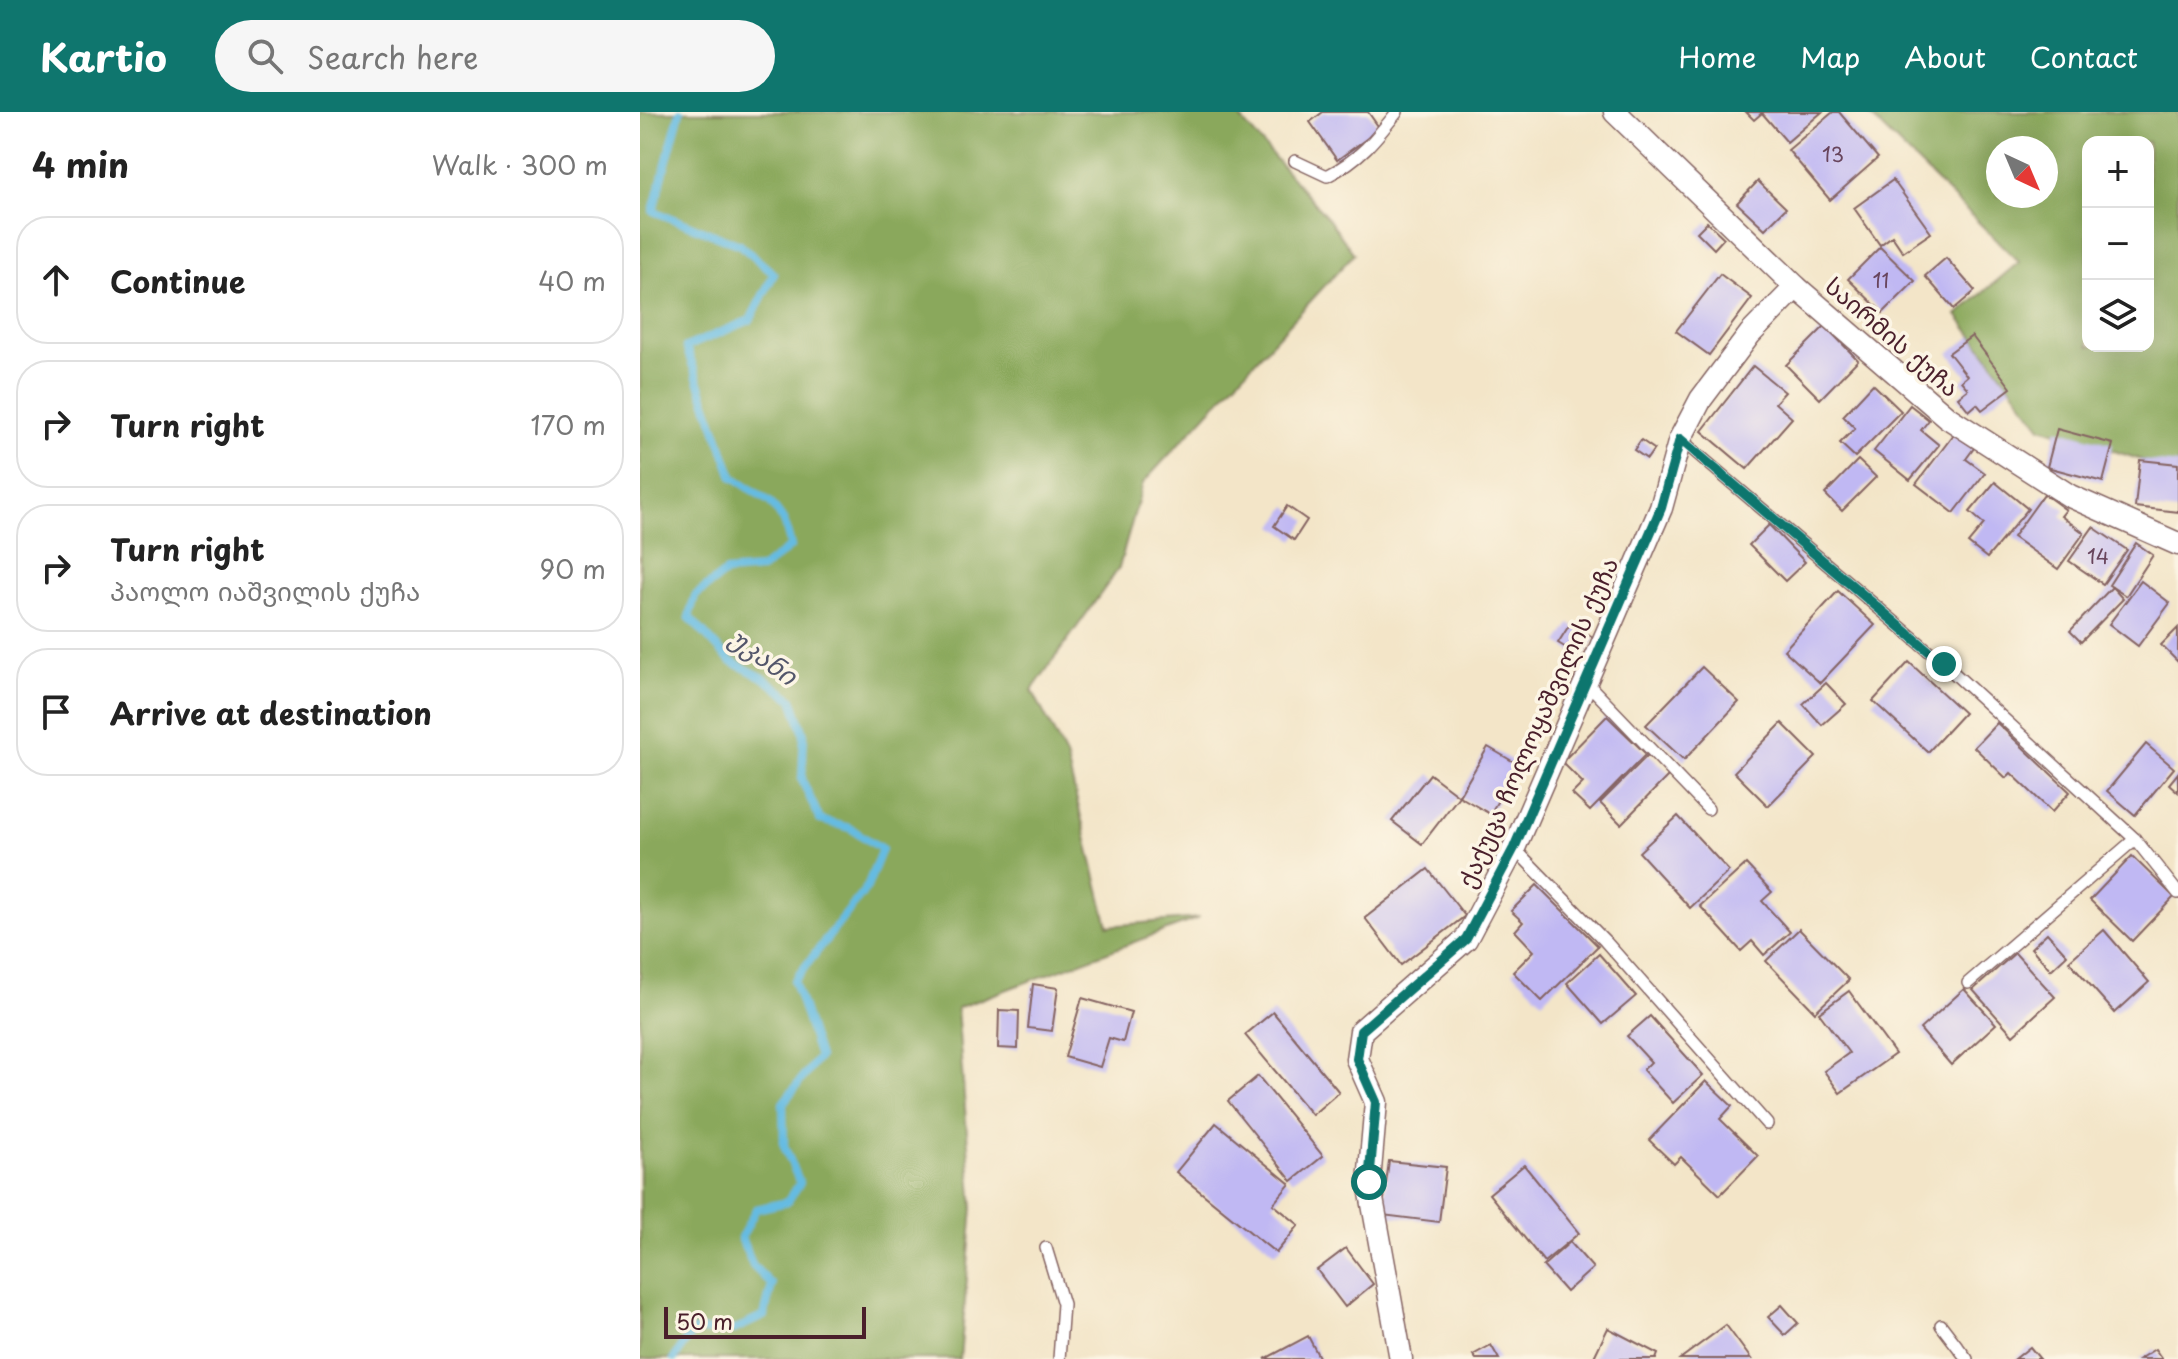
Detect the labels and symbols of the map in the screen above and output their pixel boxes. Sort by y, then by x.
north arrow [1986,136,2058,208]
house number: 13 [1822,139,1844,169]
house number: 11 [1873,265,1889,295]
street label: საირმის ქუჩა [1818,268,1968,404]
house number: 14 [2087,541,2109,571]
street label: ქაქუცა ჩოლოყაშვილის ქუჩა [1448,551,1626,893]
water label: უკანი [722,618,807,695]
route end [1926,646,1962,682]
route start [1351,1164,1387,1200]
scale bar [664,1303,866,1339]

